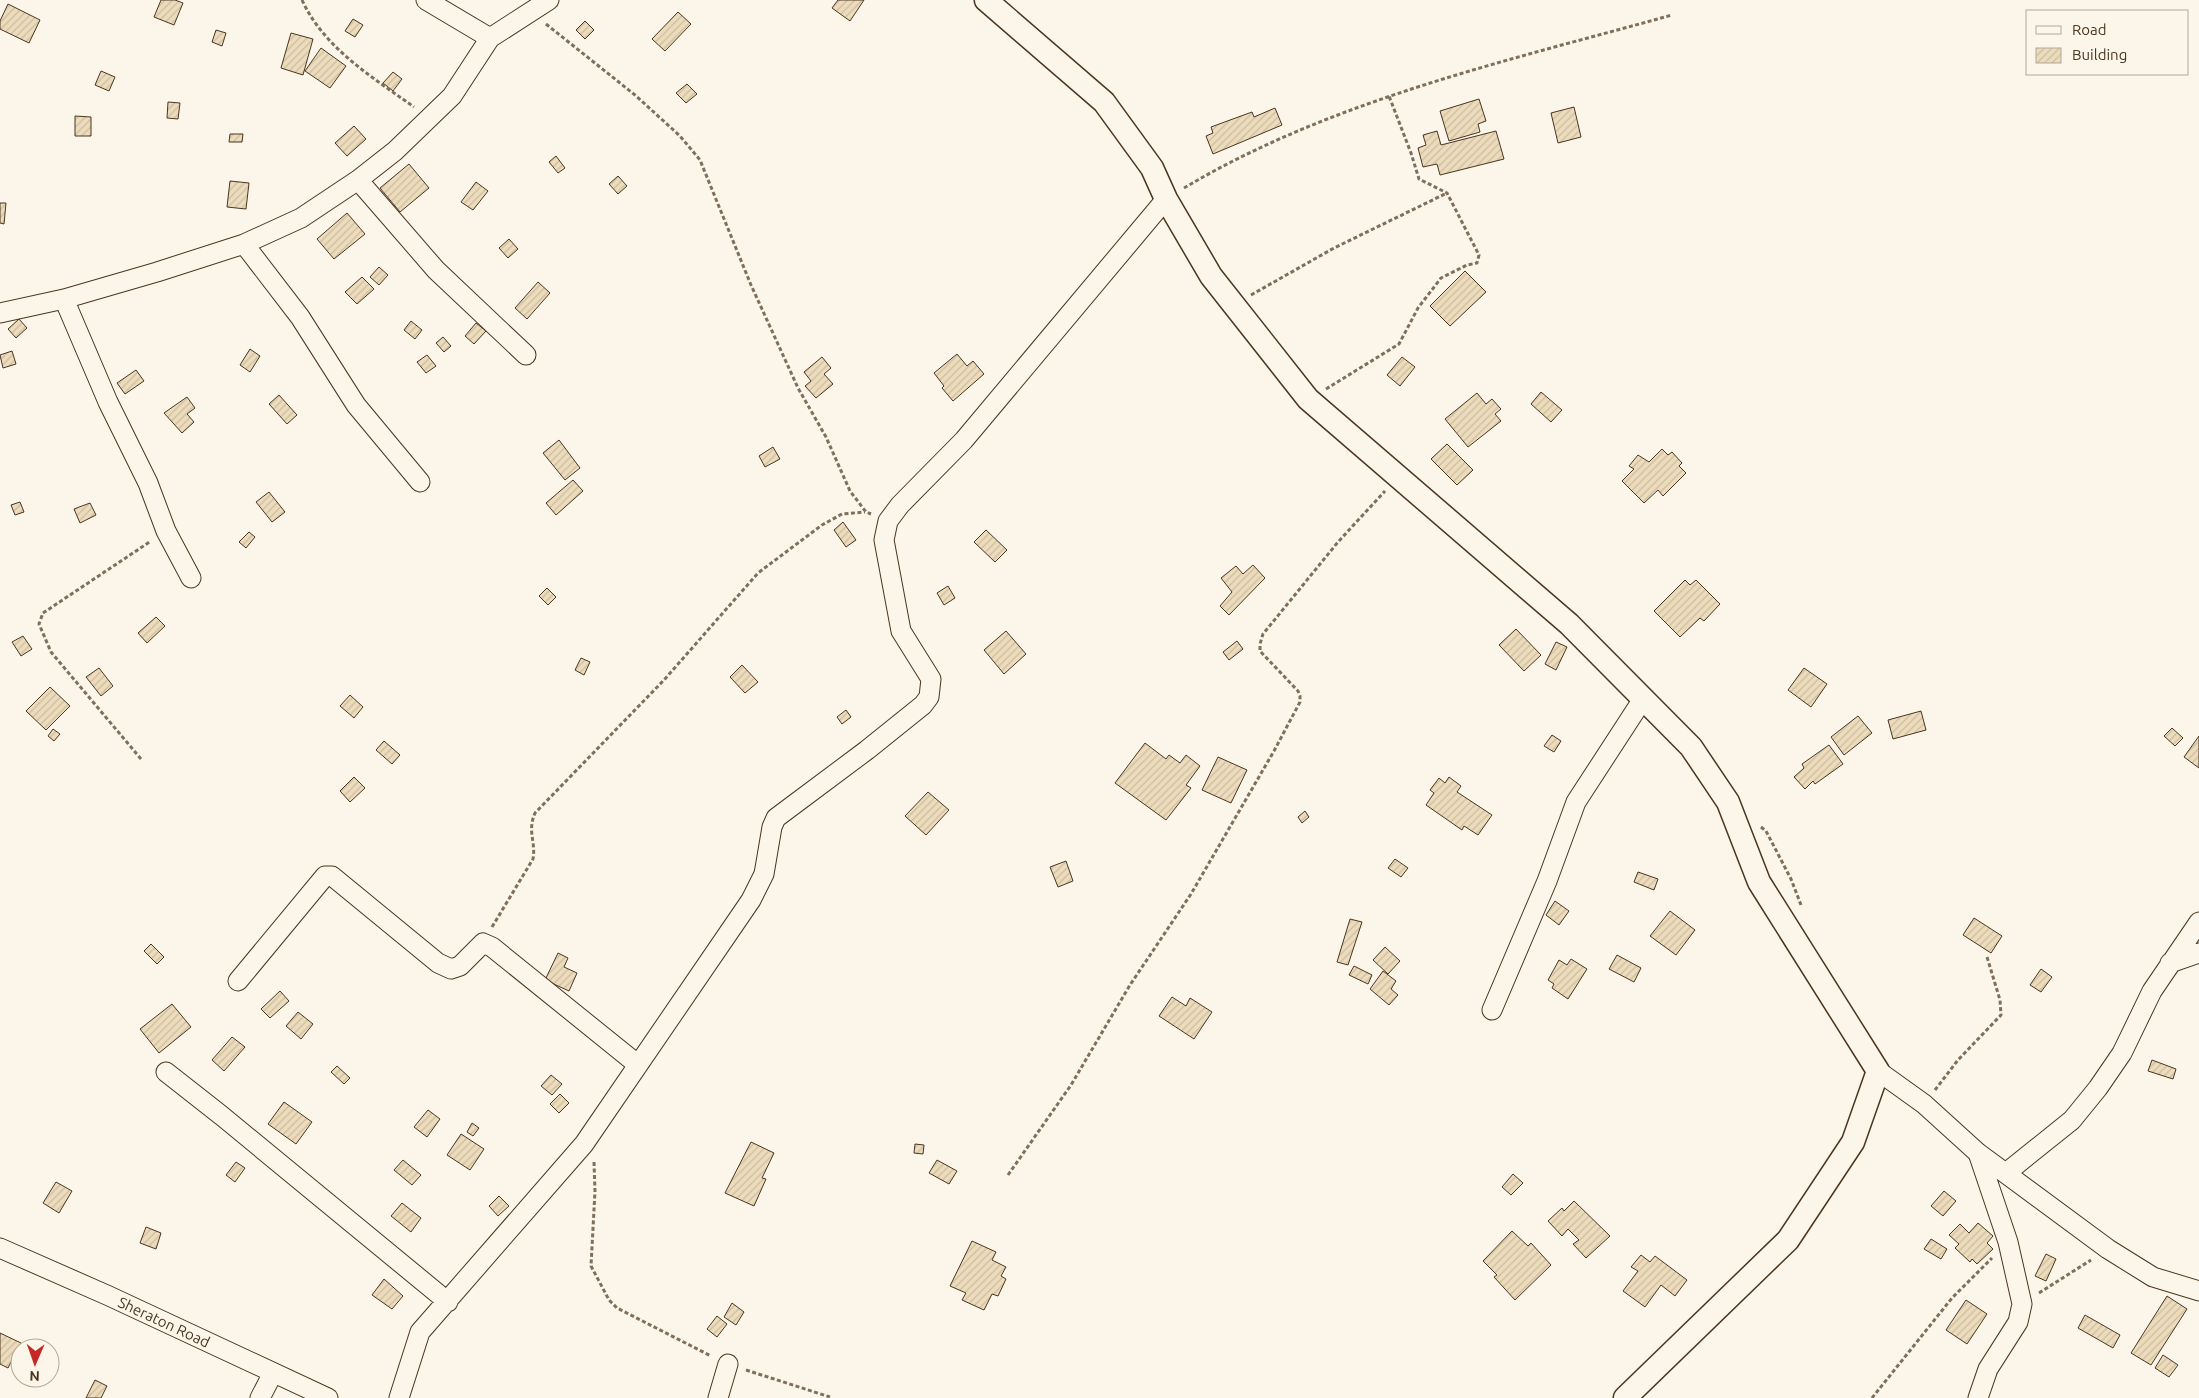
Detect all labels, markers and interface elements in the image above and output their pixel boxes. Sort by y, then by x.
legend [2026,10,2189,75]
text: Road [2072,21,2107,38]
text: Building [2072,46,2127,63]
street label: Sheraton Road [115,1293,213,1351]
north arrow [10,1338,60,1388]
text: N [29,1368,40,1384]

